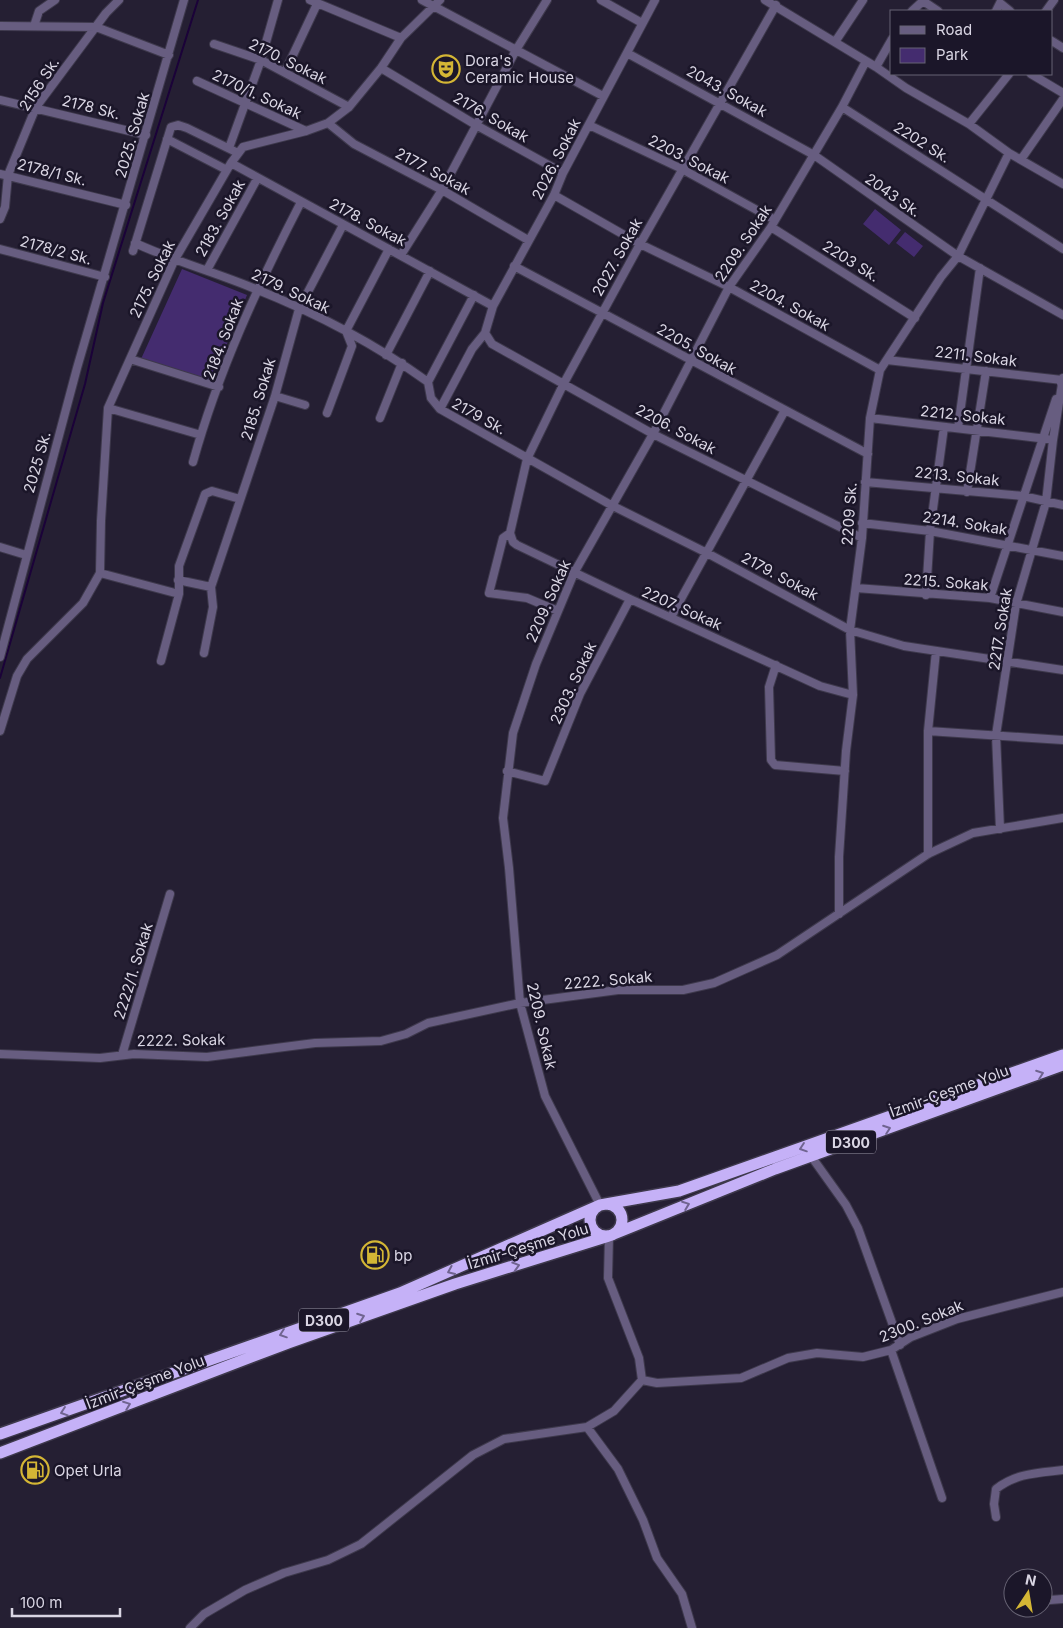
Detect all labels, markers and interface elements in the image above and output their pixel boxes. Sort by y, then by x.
legend [890,10,1053,75]
text: Road [936,20,972,39]
street label: 2170. Sokak [246,34,331,88]
text: Park [936,45,969,64]
place label: Dora's Ceramic House [465,51,574,87]
street label: 2156 Sk. [15,54,63,114]
theatre icon: Dora's Ceramic House [431,54,461,84]
street label: 2043. Sokak [683,61,771,121]
street label: 2170/1. Sokak [209,65,305,123]
street label: 2176. Sokak [450,88,533,147]
street label: 2025. Sokak [111,89,154,180]
street label: 2178 Sk. [60,91,122,123]
street label: 2026. Sokak [527,115,585,203]
street label: 2202 Sk. [890,117,954,167]
street label: 2203. Sokak [645,130,734,188]
street label: 2177. Sokak [392,143,475,199]
street label: 2178/1 Sk. [15,154,89,190]
street label: 2043 Sk. [861,169,925,221]
street label: 2183. Sokak [191,175,249,260]
street label: 2178. Sokak [326,194,410,251]
street label: 2209. Sokak [710,200,776,285]
street label: 2027. Sokak [588,214,647,299]
street label: 2178/2 Sk. [18,231,94,269]
street label: 2175. Sokak [125,236,179,321]
street label: 2203 Sk. [819,236,883,286]
street label: 2179. Sokak [249,265,334,318]
street label: 2204. Sokak [746,275,834,335]
street label: 2184. Sokak [199,295,248,382]
street label: 2205. Sokak [654,319,741,379]
street label: 2211. Sokak [934,342,1019,371]
street label: 2185. Sokak [236,355,280,443]
street label: 2179 Sk. [448,393,510,439]
street label: 2206. Sokak [632,400,720,459]
street label: 2212. Sokak [919,401,1007,429]
street label: 2025 Sk. [19,429,55,495]
street label: 2213. Sokak [914,462,1001,490]
street label: 2209 Sk. [837,482,861,546]
street label: 2214. Sokak [921,507,1010,539]
street label: 2179. Sokak [738,548,822,605]
street label: 2209. Sokak [521,556,575,645]
street label: 2215. Sokak [903,570,990,595]
street label: 2207. Sokak [639,582,726,635]
street label: 2217. Sokak [984,586,1016,672]
street label: 2303. Sokak [546,638,601,727]
street label: 2222/1. Sokak [109,920,157,1022]
street label: 2222. Sokak [563,967,654,993]
street label: 2209. Sokak [523,981,561,1072]
street label: 2222. Sokak [137,1030,226,1050]
street label: İzmir-Çeşme Yolu [887,1061,1011,1121]
one-way arrow [1035,1070,1044,1080]
one-way arrow [882,1125,891,1135]
road number: D300 [826,1130,876,1154]
one-way arrow [799,1142,808,1152]
one-way arrow [681,1201,690,1212]
street label: İzmir-Çeşme Yolu [465,1219,591,1273]
fuel station icon: bp [360,1240,390,1270]
place label: bp [394,1246,412,1265]
one-way arrow [511,1261,519,1271]
one-way arrow [447,1264,456,1275]
street label: 2300. Sokak [876,1295,967,1346]
road number: D300 [299,1308,349,1332]
one-way arrow [357,1313,365,1323]
one-way arrow [279,1328,288,1338]
street label: İzmir-Çeşme Yolu [83,1351,207,1413]
one-way arrow [122,1400,131,1411]
one-way arrow [60,1406,68,1416]
fuel station icon: Opet Urla [20,1455,50,1485]
place label: Opet Urla [54,1461,122,1480]
north arrow [1003,1568,1053,1618]
text: N [1024,1570,1038,1589]
scale bar [12,1586,120,1618]
text: 100 m [20,1593,62,1612]

